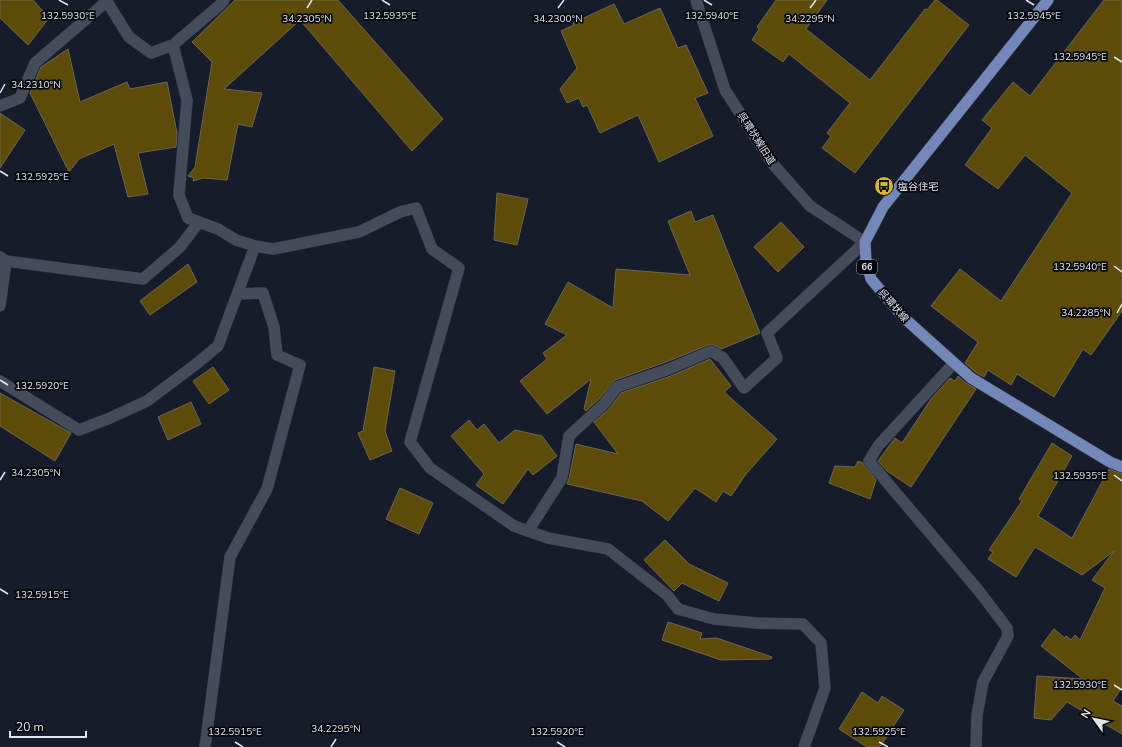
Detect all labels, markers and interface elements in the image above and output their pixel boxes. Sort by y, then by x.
text: 132.5930°E [41,9,95,23]
text: 132.5935°E [363,9,417,23]
text: 132.5940°E [685,9,739,23]
text: 132.5945°E [1007,9,1061,23]
text: 34.2305°N [282,12,332,26]
text: 34.2300°N [533,12,583,26]
text: 34.2295°N [785,12,835,26]
text: 132.5945°E [1053,50,1107,64]
text: 34.2310°N [11,78,61,92]
street label: 呉環状線旧道 [734,110,778,168]
text: 132.5925°E [15,170,69,184]
bus stop icon: 塩谷住宅 [873,175,895,197]
place label: 塩谷住宅 [898,180,938,194]
road number: 66 [857,260,877,274]
text: 132.5940°E [1053,260,1107,274]
street label: 呉環状線 [875,286,912,325]
text: 34.2285°N [1061,306,1111,320]
text: 132.5920°E [15,379,69,393]
text: 34.2305°N [11,466,61,480]
text: 132.5935°E [1053,469,1107,483]
text: 132.5915°E [15,588,69,602]
text: 132.5930°E [1053,678,1107,692]
north arrow [1074,699,1114,739]
text: N [1078,706,1095,721]
scale bar [10,713,86,739]
text: 20 m [16,719,44,735]
text: 34.2295°N [311,722,361,736]
text: 132.5915°E [208,725,262,739]
text: 132.5920°E [530,725,584,739]
text: 132.5925°E [852,725,906,739]

